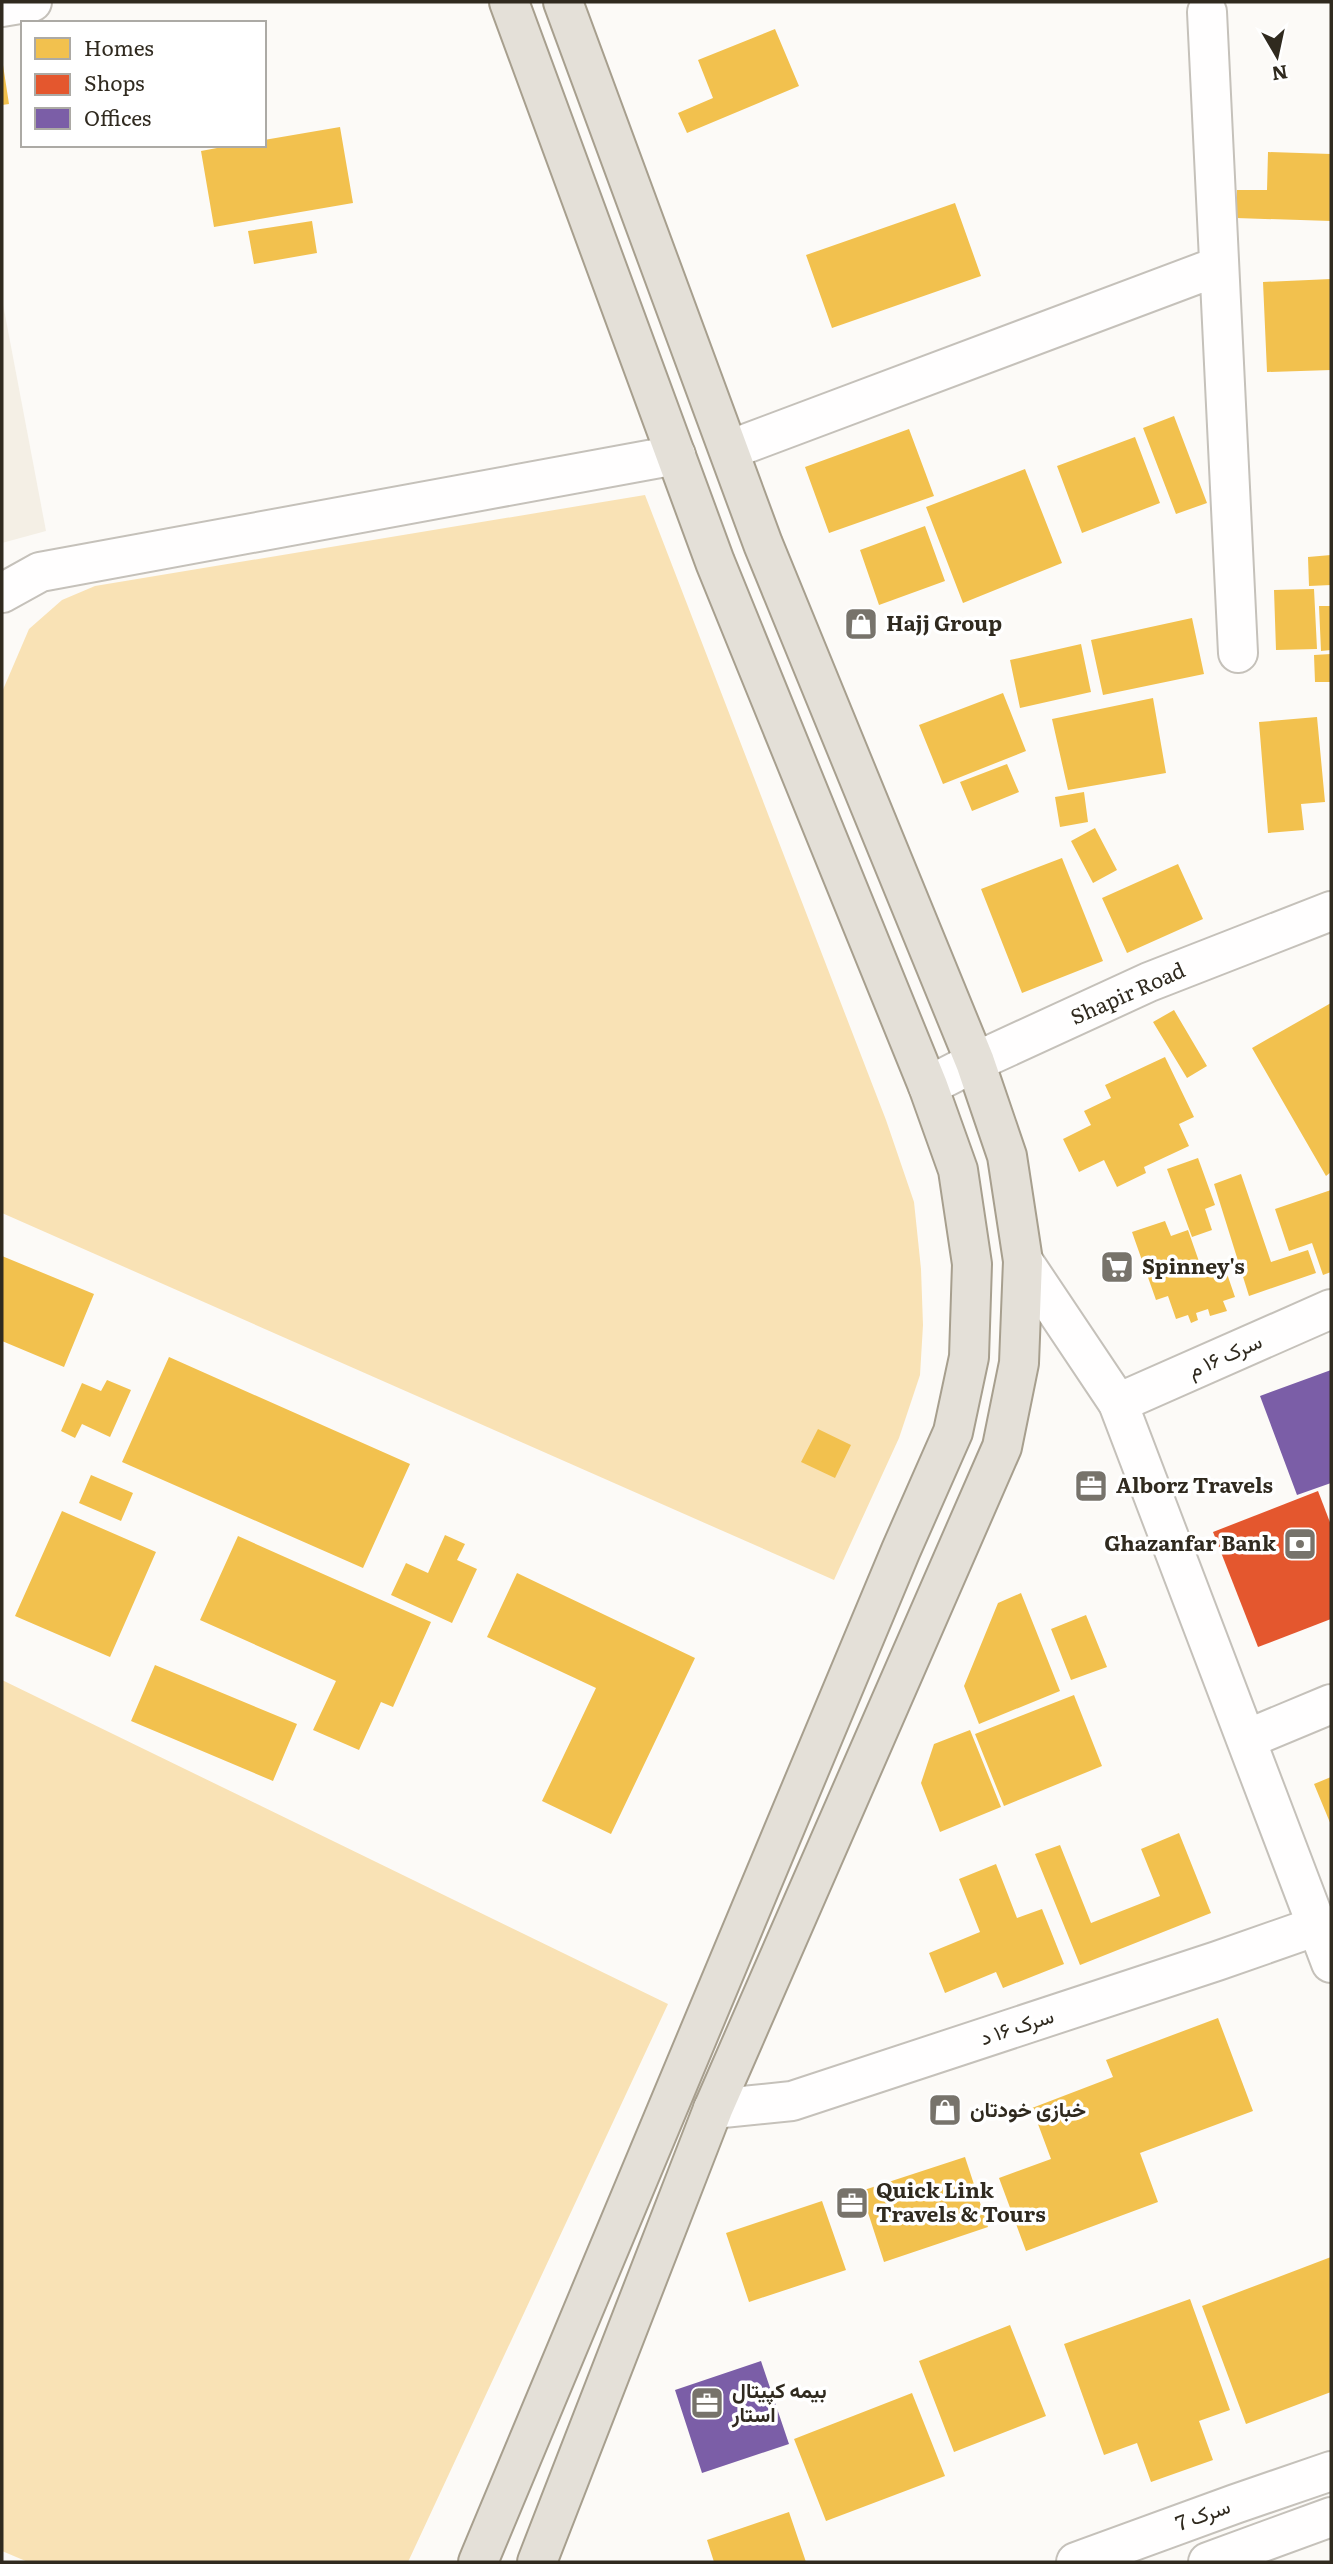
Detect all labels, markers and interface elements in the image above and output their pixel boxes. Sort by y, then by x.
legend [21,21,266,147]
north arrow [1242,21,1312,91]
text: Homes [84,31,154,62]
text: N [1270,59,1290,89]
text: Shops [84,66,145,97]
text: Offices [84,101,151,132]
shop icon: Hajj Group [842,605,880,643]
place label: Hajj Group [886,606,1002,637]
street label: Shapir Road [1065,953,1189,1031]
supermarket icon: Spinney's [1098,1248,1136,1286]
place label: Spinney's [1142,1249,1245,1280]
street label: سرک ۱۶ م [1182,1324,1266,1385]
office icon: Alborz Travels [1072,1467,1110,1505]
place label: Alborz Travels [1116,1468,1273,1499]
bank icon: Ghazanfar Bank [1281,1525,1319,1563]
place label: Ghazanfar Bank [1104,1526,1277,1557]
street label: سرک ۱۶ د [975,1998,1057,2051]
shop icon: خبازی خودتان [926,2091,964,2129]
place label: خبازی خودتان [970,2092,1086,2123]
place label: Quick Link Travels & Tours [876,2173,1046,2228]
office icon: Quick Link Travels & Tours [833,2184,871,2222]
place label: بیمه کپیتال استار [731,2373,827,2428]
office icon: بیمه کپیتال استار [688,2384,726,2422]
street label: سرک 7 [1171,2489,1234,2537]

